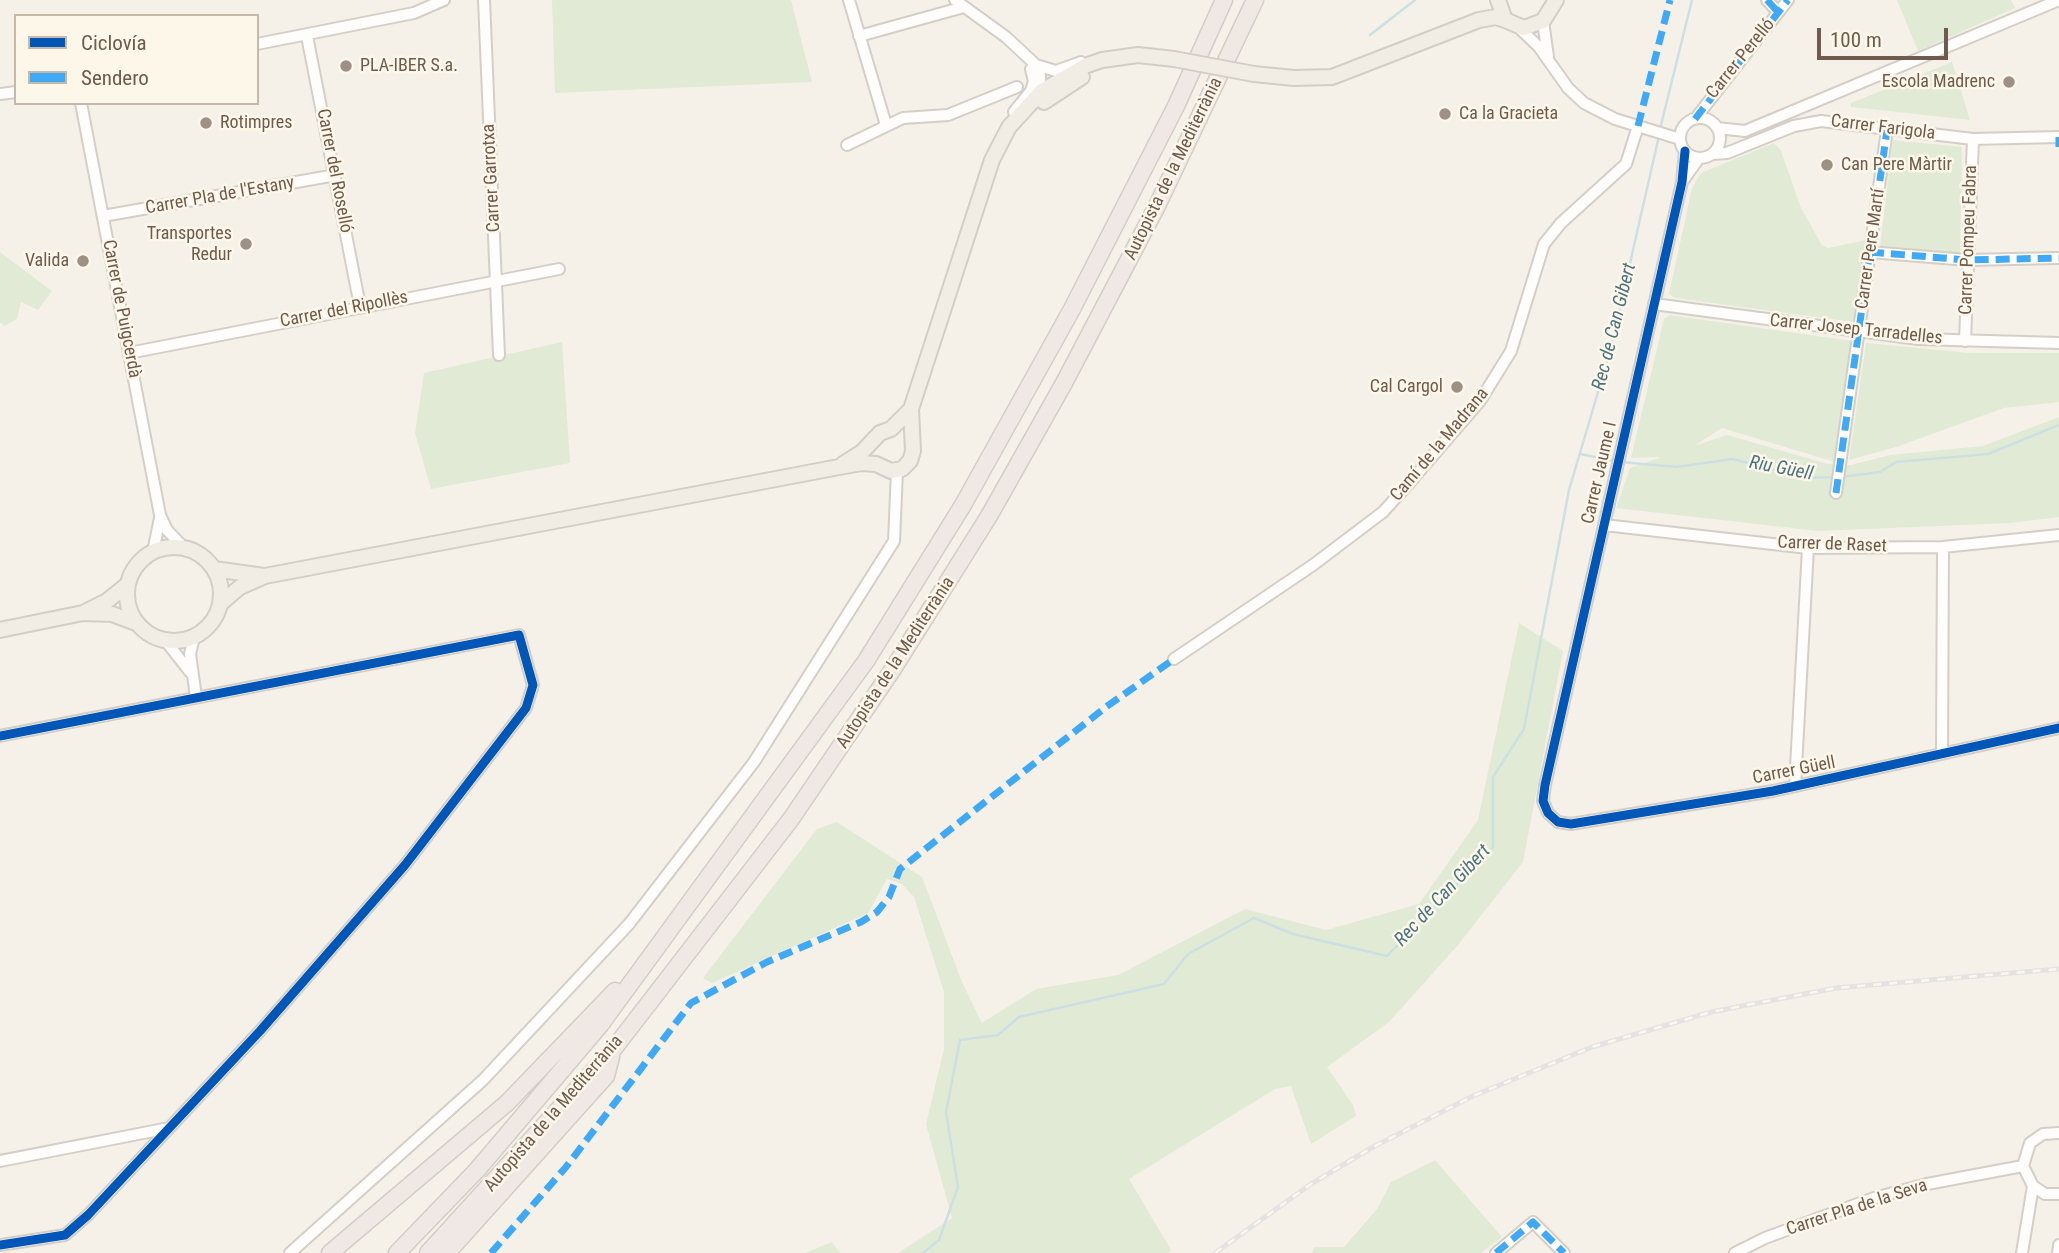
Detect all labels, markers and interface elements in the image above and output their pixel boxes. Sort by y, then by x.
legend [14,14,259,105]
street label: Carrer Perelló [1702,14,1780,104]
scale bar [1821,14,1952,58]
text: 100 m [1830,28,1882,52]
text: Ciclovía [81,31,147,55]
place label: PLA-IBER S.a. [360,55,458,77]
marker: PLA-IBER S.a. [338,58,354,74]
text: Sendero [81,66,149,90]
place label: Escola Madrenc [1882,71,1995,93]
street label: Autopista de la Mediterrània [1120,74,1228,264]
marker: Escola Madrenc [2001,74,2017,90]
place label: Ca la Gracieta [1459,103,1558,125]
marker: Ca la Gracieta [1437,106,1453,122]
street label: Carrer del Roselló [311,107,357,235]
street label: Carrer Farigola [1830,111,1936,145]
place label: Rotimpres [220,112,292,134]
marker: Rotimpres [198,115,214,131]
street label: Carrer Garrotxa [478,123,506,233]
place label: Can Pere Màrtir [1841,154,1952,176]
marker: Can Pere Màrtir [1819,157,1835,173]
street label: Carrer Pompeu Fabra [1956,165,1982,315]
street label: Carrer Pla de l'Estany [144,172,296,220]
street label: Carrer Pere Martí [1852,187,1890,311]
place label: Transportes Redur [147,223,232,266]
marker: Transportes Redur [238,236,254,252]
street label: Carrer de Puigcerdà [97,238,145,380]
place label: Valida [25,250,69,272]
marker: Valida [75,253,91,269]
water label: Rec de Can Gibert [1588,261,1642,393]
street label: Carrer del Ripollès [278,287,410,333]
street label: Carrer Josep Tarradelles [1769,310,1943,350]
place label: Cal Cargol [1370,376,1443,398]
marker: Cal Cargol [1449,379,1465,395]
street label: Camí de la Madrana [1386,384,1494,506]
street label: Carrer Jaume I [1578,420,1622,526]
water label: Riu Güell [1747,452,1815,486]
street label: Carrer de Raset [1777,532,1887,558]
street label: Autopista de la Mediterrània [832,573,960,753]
street label: Carrer Güell [1751,752,1837,790]
water label: Rec de Can Gibert [1390,841,1496,951]
street label: Autopista de la Mediterrània [480,1031,628,1197]
street label: Carrer Pla de la Seva [1784,1175,1930,1241]

